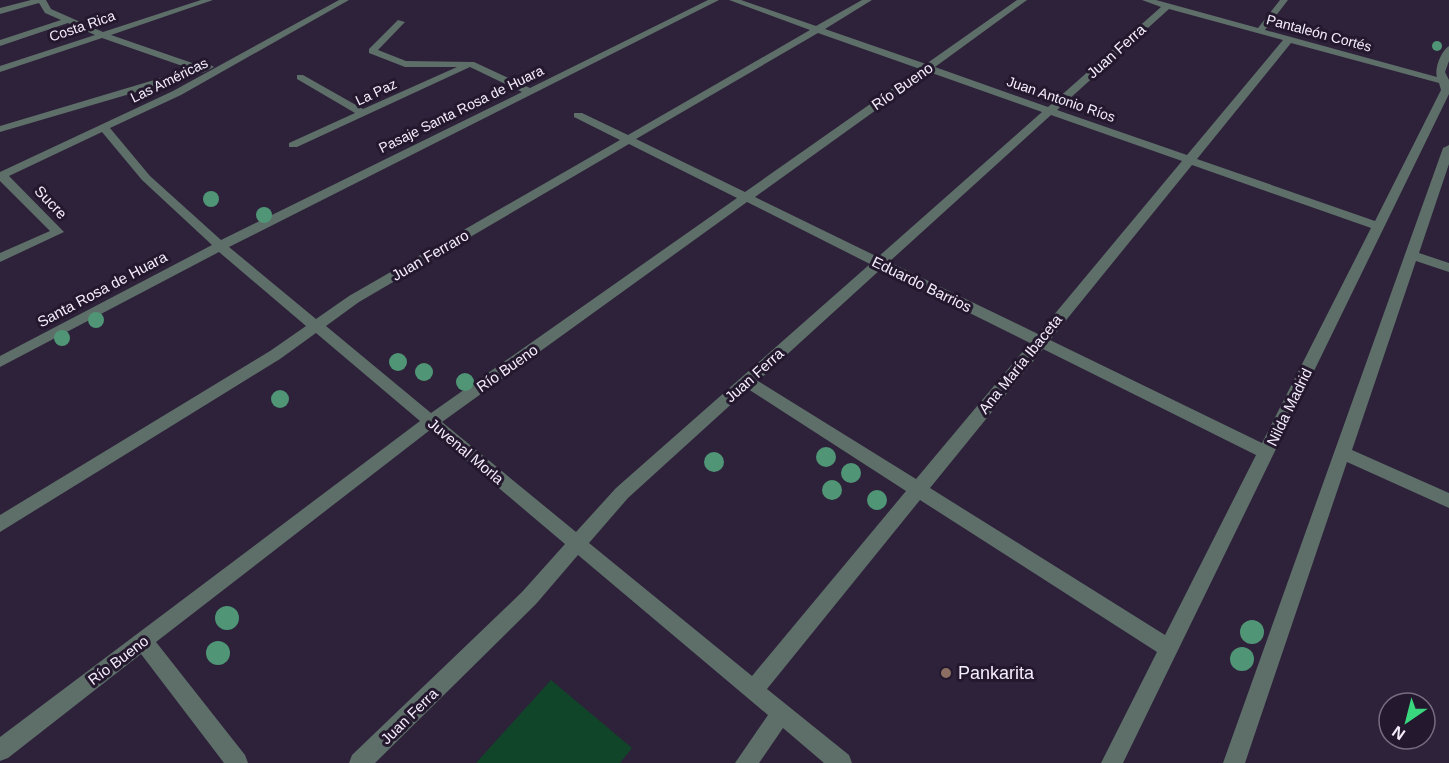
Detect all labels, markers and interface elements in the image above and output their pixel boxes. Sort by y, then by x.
street label: Costa Rica [47,7,117,45]
street label: Pantaleón Cortés [1265,11,1373,55]
street label: Juan Ferra [1083,20,1149,82]
street label: Las Américas [128,54,210,106]
street label: Río Bueno [868,59,936,113]
street label: Pasaje Santa Rosa de Huara [376,62,546,156]
street label: Juan Antonio Ríos [1005,73,1117,125]
street label: La Paz [353,76,399,108]
street label: Sucre [31,182,71,222]
street label: Juan Ferraro [389,226,471,284]
street label: Santa Rosa de Huara [34,247,170,330]
street label: Eduardo Barrios [870,253,974,315]
street label: Ana María Ibaceta [975,311,1066,417]
street label: Río Bueno [473,341,541,395]
street label: Juan Ferra [721,344,787,406]
street label: Nilda Madrid [1263,365,1315,449]
street label: Juvenal Morla [425,414,508,488]
street label: Río Bueno [85,632,151,688]
place label: Pankarita [958,663,1035,683]
marker: Pankarita [939,666,953,680]
street label: Juan Ferra [377,684,441,747]
north arrow [1377,691,1437,751]
text: N [1389,723,1408,743]

